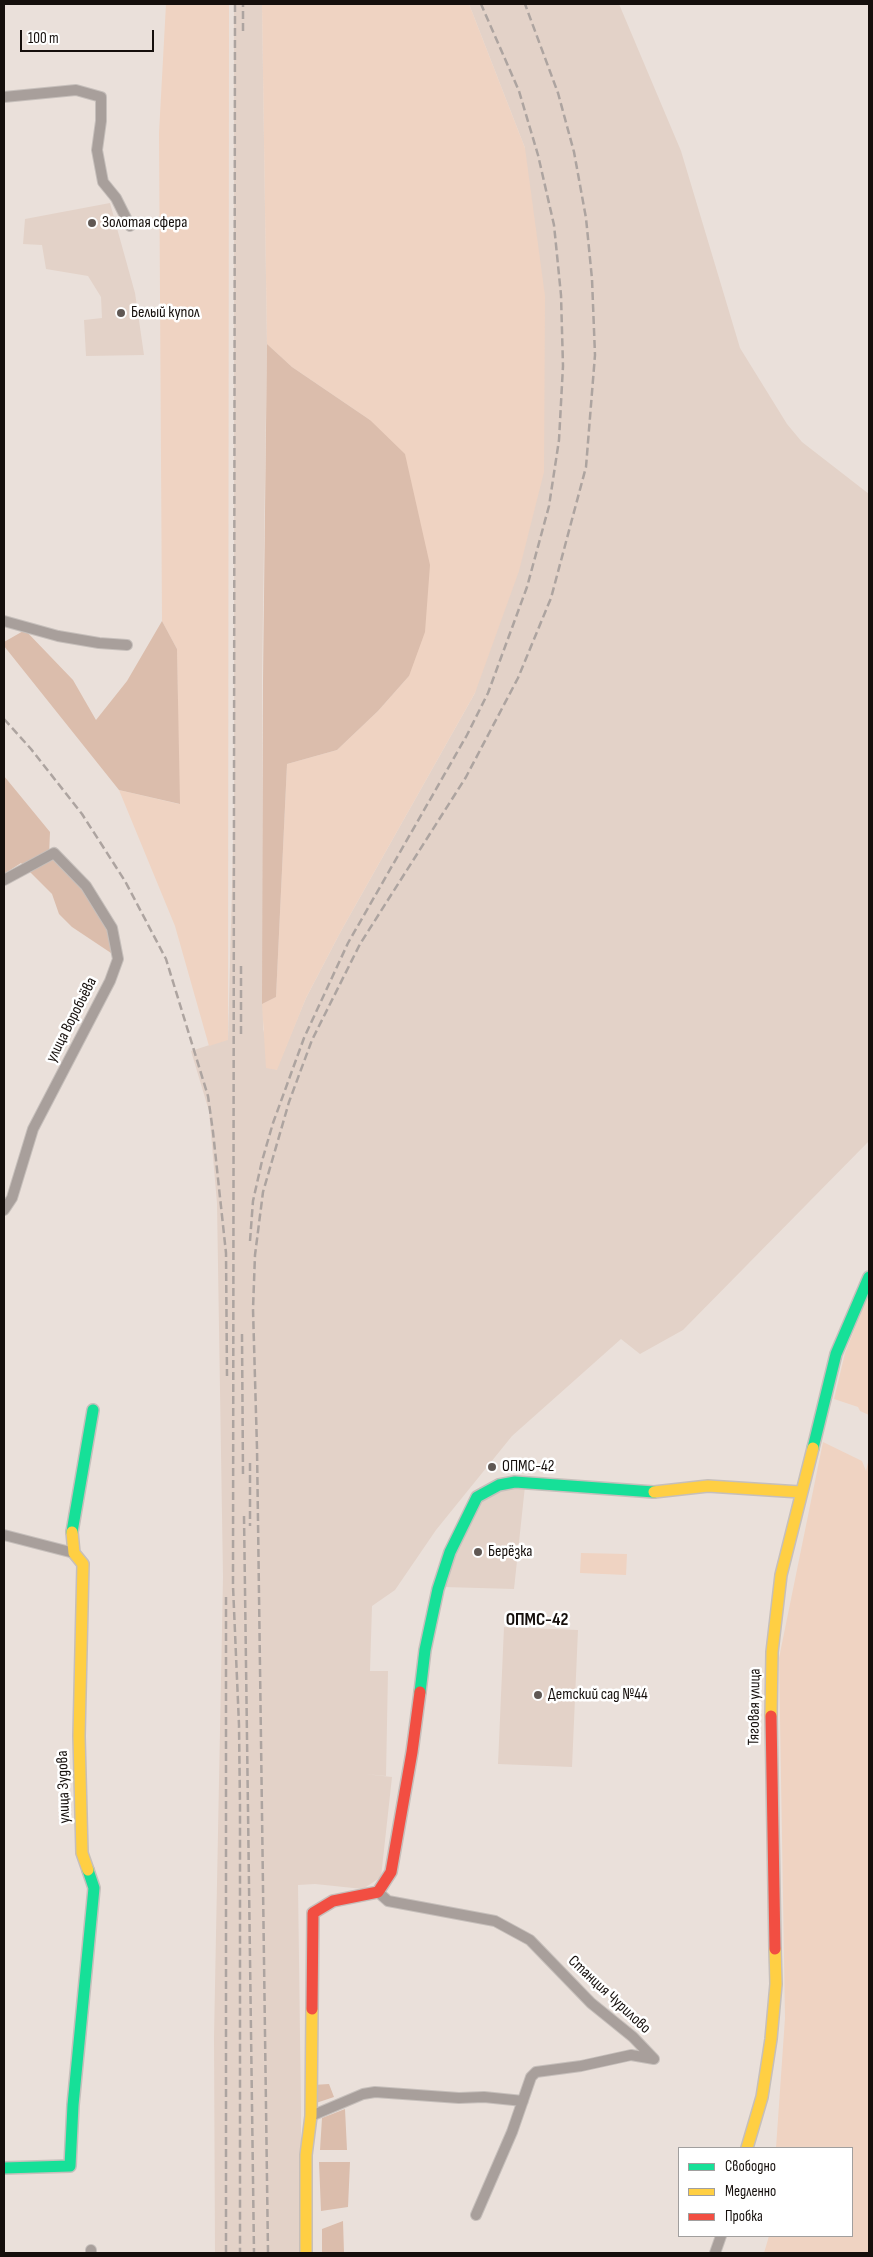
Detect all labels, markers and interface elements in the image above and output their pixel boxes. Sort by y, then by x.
scale bar [22,20,156,52]
text: 100 m [28,29,59,48]
place label: Золотая сфера [102,213,187,233]
marker: Золотая сфера [86,217,98,229]
place label: Белый купол [131,303,200,323]
marker: Белый купол [115,307,127,319]
street label: улица Воробьёва [42,974,102,1066]
place label: ОПМС-42 [502,1457,554,1477]
marker: ОПМС-42 [486,1461,498,1473]
place label: Берёзка [488,1542,532,1562]
marker: Берёзка [472,1546,484,1558]
district label: ОПМС-42 [506,1609,568,1631]
street label: Тяговая улица [745,1668,765,1746]
place label: Детский сад №44 [548,1685,648,1705]
marker: Детский сад №44 [532,1689,544,1701]
street label: улица Зудова [53,1750,75,1824]
street label: Станция Чурилово [564,1952,654,2038]
legend [678,2147,853,2237]
text: Свободно [725,2157,776,2176]
text: Медленно [725,2182,776,2201]
text: Пробка [725,2207,763,2226]

